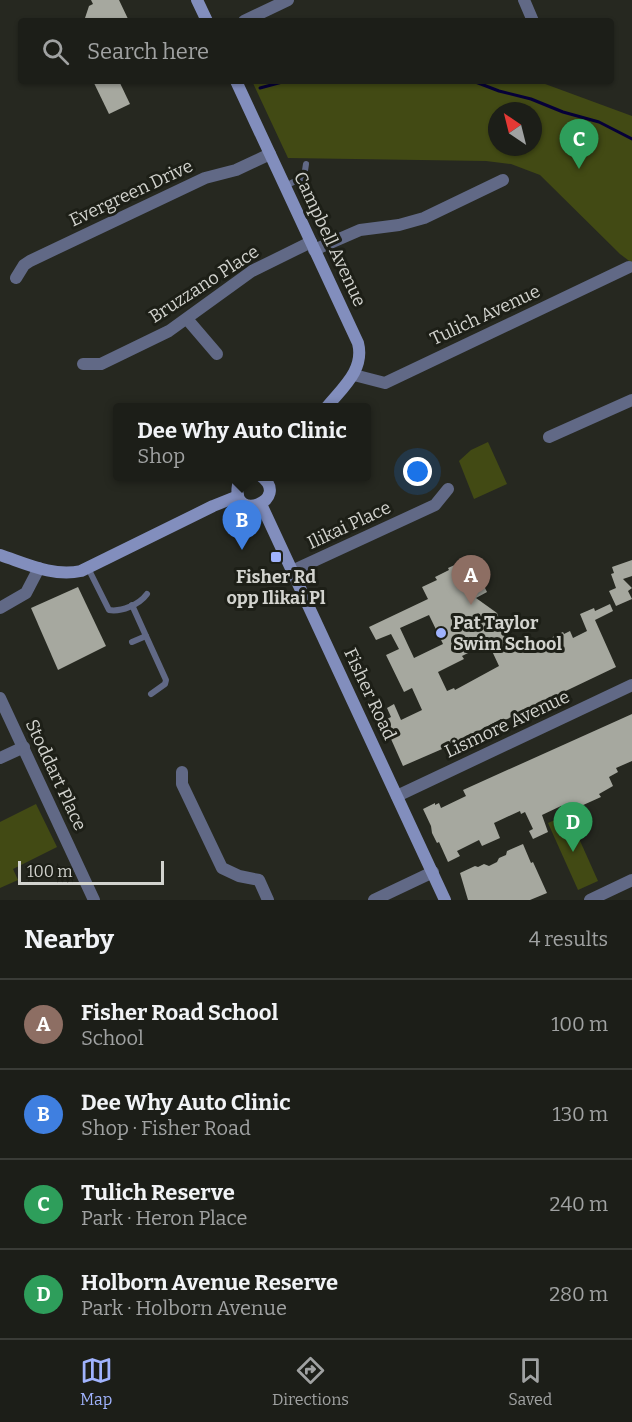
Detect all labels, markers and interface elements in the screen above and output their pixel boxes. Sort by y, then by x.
search box [18,18,614,84]
icon: search [39,35,72,68]
text: Search here [87,38,209,65]
north arrow [488,102,542,156]
pin: C [560,120,598,169]
street label: Evergreen Drive [66,155,196,231]
street label: Campbell Avenue [289,168,371,310]
street label: Bruzzano Place [145,240,263,328]
street label: Tulich Avenue [426,280,544,350]
popup [113,403,371,481]
text: Dee Why Auto Clinic [137,417,347,444]
text: Shop [137,444,185,468]
your location [403,457,432,486]
street label: Ilikai Place [304,496,394,554]
pin: B [222,500,262,550]
marker: Fisher Rd opp Ilikai Pl [269,550,283,564]
pin: A [452,556,490,605]
place label: Fisher Rd opp Ilikai Pl [226,566,326,609]
place label: Pat Taylor Swim School [453,612,562,655]
marker: Pat Taylor Swim School [434,626,448,640]
street label: Fisher Road [339,645,401,744]
street label: Lismore Avenue [441,685,573,763]
street label: Stoddart Place [21,716,91,834]
pin: D [554,802,592,852]
scale bar [18,858,164,886]
text: 100 m [27,862,72,881]
text: Nearby [24,924,114,955]
text: 4 results [529,927,608,951]
text: Fisher Road School [81,999,278,1026]
text: A [36,1012,51,1036]
text: 100 m [551,1012,608,1036]
text: School [81,1026,144,1050]
text: Dee Why Auto Clinic [81,1089,290,1116]
text: B [37,1102,50,1126]
text: 130 m [553,1102,608,1126]
text: Shop · Fisher Road [81,1116,251,1140]
text: Tulich Reserve [81,1179,235,1206]
text: C [37,1192,50,1216]
text: 240 m [550,1192,608,1216]
text: Park · Heron Place [81,1206,247,1230]
text: Holborn Avenue Reserve [81,1269,338,1296]
text: D [36,1282,51,1306]
text: 280 m [549,1282,608,1306]
text: Park · Holborn Avenue [81,1296,287,1320]
tab: Map [80,1354,113,1409]
tab: Directions [272,1354,349,1409]
tab: Saved [508,1354,552,1409]

